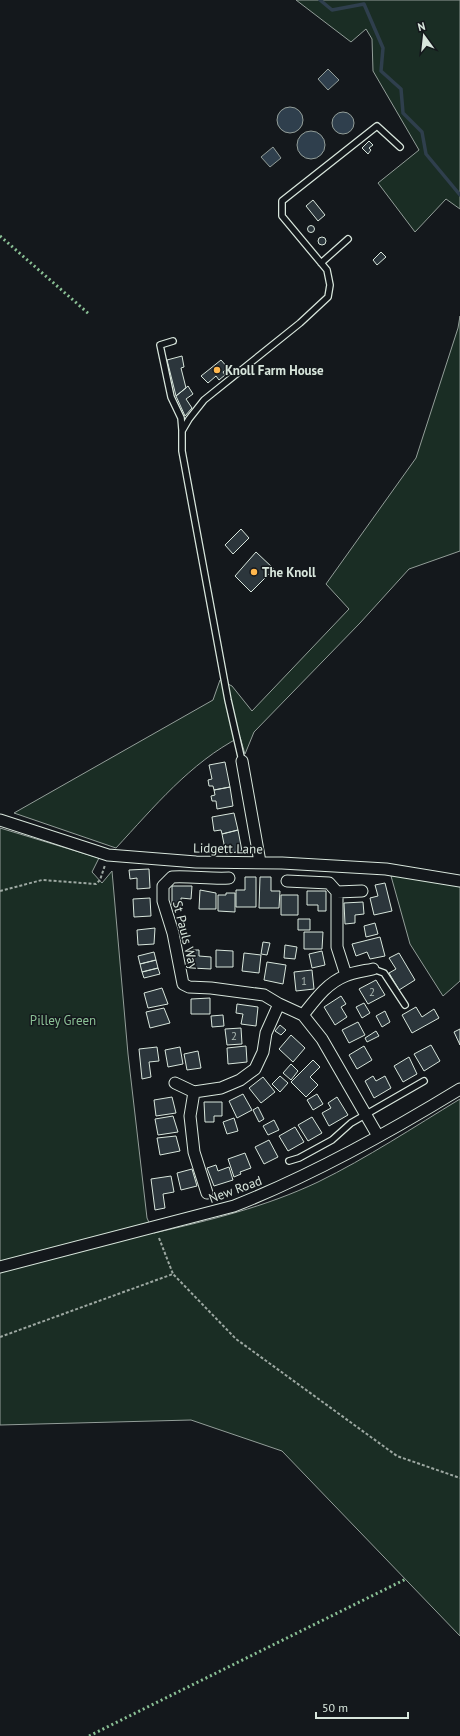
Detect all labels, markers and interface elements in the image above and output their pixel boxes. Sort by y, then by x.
north arrow [404,16,444,56]
text: N [416,19,427,34]
place label: Knoll Farm House [225,362,324,379]
marker: Knoll Farm House [212,365,222,375]
place label: The Knoll [262,564,316,581]
marker: The Knoll [249,567,259,577]
street label: Lidgett Lane [193,839,263,858]
street label: St Pauls Way [169,899,202,971]
house number: 1 [301,974,307,988]
house number: 2 [369,985,375,999]
park label: Pilley Green [30,1012,96,1029]
house number: 2 [231,1029,237,1043]
street label: New Road [206,1172,264,1207]
scale bar [316,1694,408,1720]
text: 50 m [322,1700,348,1715]

